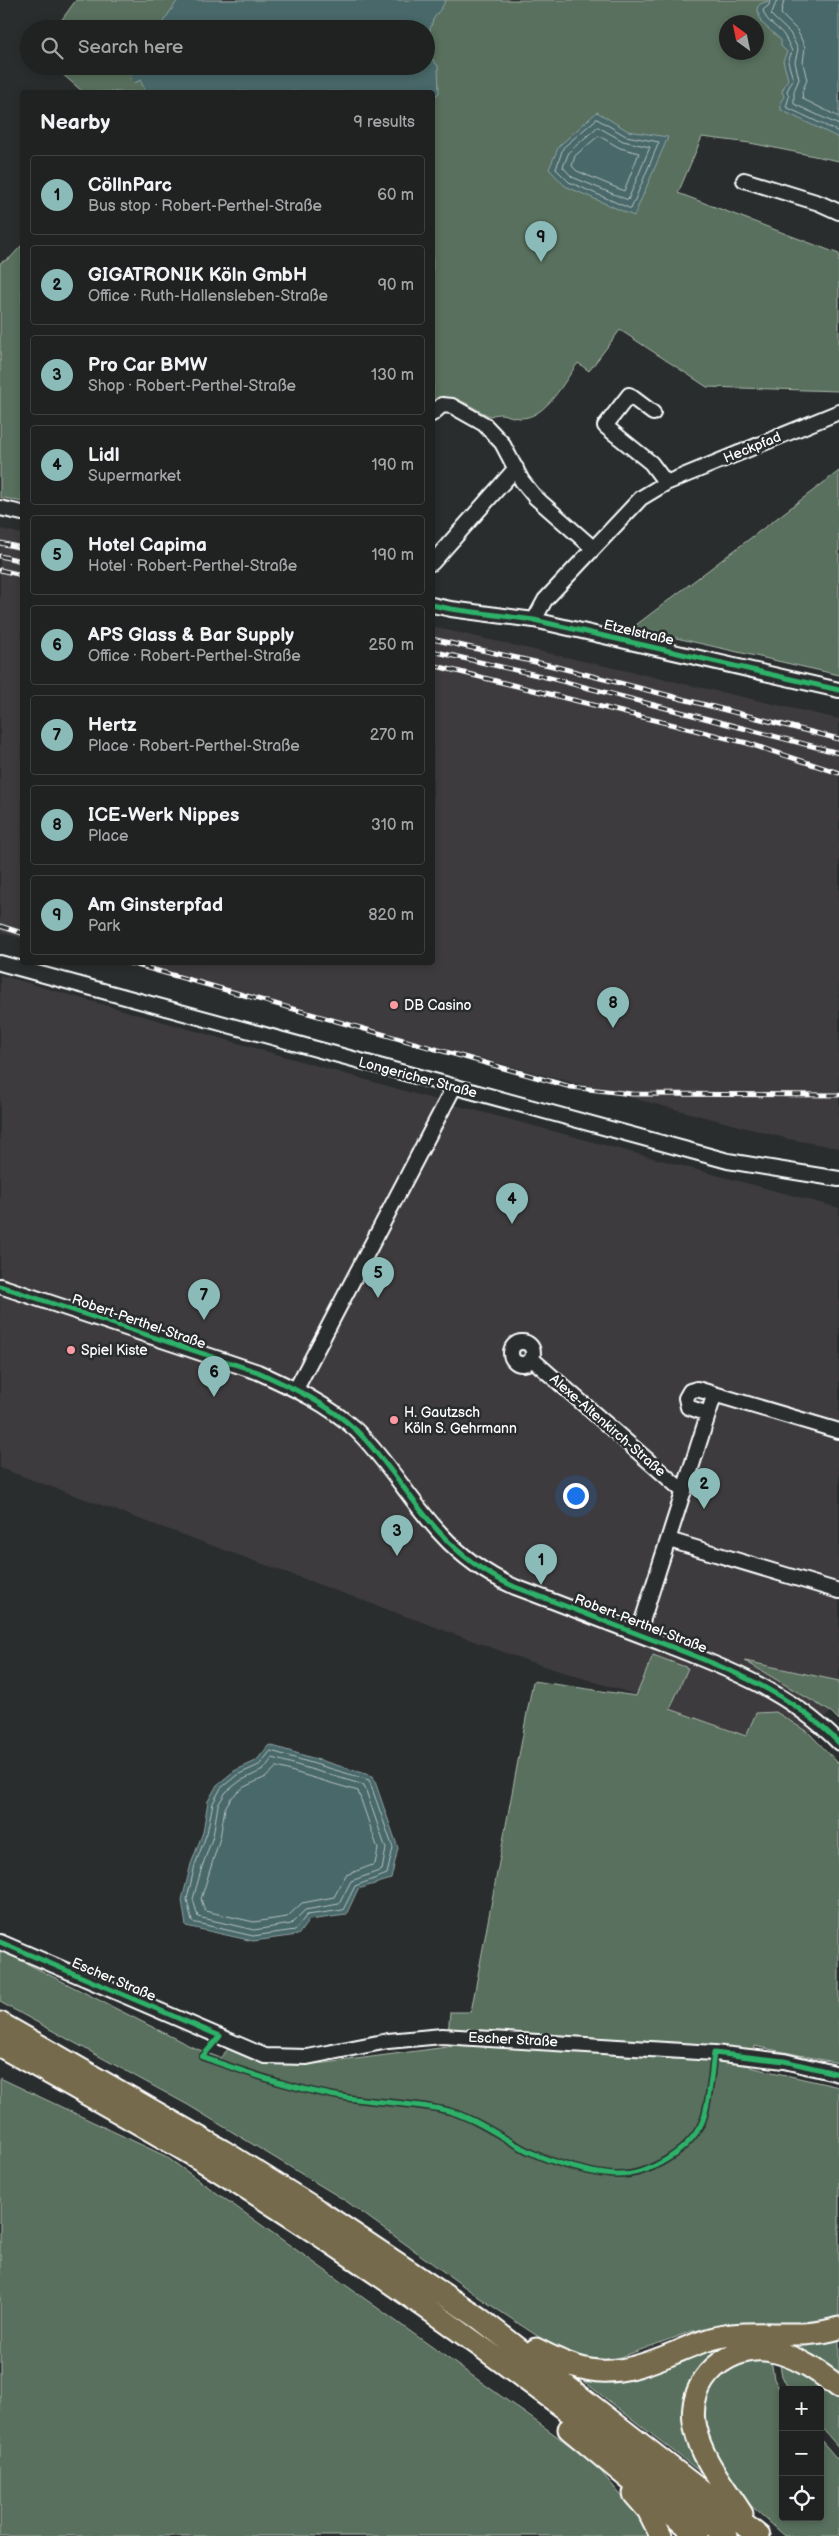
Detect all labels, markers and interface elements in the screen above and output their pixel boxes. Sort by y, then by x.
north arrow [719,15,764,60]
search box [20,20,435,75]
icon: search [38,34,66,62]
text: Search here [78,36,183,59]
text: Nearby [40,110,110,135]
text: 9 results [353,113,415,132]
text: CöllnParc [88,174,172,197]
text: 1 [54,186,60,205]
text: 60 m [377,186,414,205]
text: Bus stop · Robert-Perthel-Straße [88,197,322,216]
pin: 9 [525,221,557,262]
text: GIGATRONIK Köln GmbH [88,264,307,287]
text: 2 [52,276,62,295]
text: 90 m [378,276,414,295]
text: Office · Ruth-Hallensleben-Straße [88,287,328,306]
text: Pro Car BMW [88,354,207,377]
text: 3 [52,366,62,385]
text: 130 m [371,366,414,385]
text: Shop · Robert-Perthel-Straße [88,377,296,396]
street label: Heckpfad [721,428,783,467]
text: Lidl [88,444,119,467]
text: 4 [52,456,62,475]
text: 190 m [372,456,414,475]
text: Supermarket [88,467,181,486]
text: Hotel Capima [88,534,207,557]
text: 5 [52,546,62,565]
text: 190 m [372,546,414,565]
text: Hotel · Robert-Perthel-Straße [88,557,297,576]
street label: Etzelstraße [602,616,676,649]
text: APS Glass & Bar Supply [88,624,294,647]
text: 6 [52,636,62,655]
text: 250 m [368,636,414,655]
text: Office · Robert-Perthel-Straße [88,647,301,666]
text: Hertz [88,714,137,737]
text: 7 [53,726,61,745]
text: 270 m [370,726,414,745]
text: Place · Robert-Perthel-Straße [88,737,300,756]
text: ICE-Werk Nippes [88,804,239,827]
text: 8 [52,816,62,835]
text: 310 m [371,816,414,835]
text: Place [88,827,129,846]
text: Am Ginsterpfad [88,894,223,917]
text: 9 [52,906,62,925]
text: 820 m [368,906,414,925]
text: Park [88,917,120,936]
pin: 8 [597,987,629,1028]
place label: DB Casino [404,997,472,1014]
marker: DB Casino [388,999,400,1011]
street label: Longericher Straße [357,1054,479,1101]
pin: 4 [496,1183,528,1224]
pin: 5 [362,1257,394,1298]
pin: 7 [188,1279,220,1320]
street label: Robert-Perthel-Straße [70,1291,208,1352]
place label: Spiel Kiste [81,1342,148,1359]
marker: Spiel Kiste [65,1344,77,1356]
pin: 6 [198,1356,230,1397]
street label: Alexe-Altenkirch-Straße [546,1371,669,1480]
place label: H. Gautzsch Köln S. Gehrmann [404,1404,517,1437]
marker: H. Gautzsch Köln S. Gehrmann [388,1414,400,1426]
pin: 2 [688,1468,720,1509]
your location [563,1483,589,1509]
pin: 3 [381,1515,413,1556]
pin: 1 [525,1544,557,1585]
street label: Robert-Perthel-Straße [572,1590,710,1657]
street label: Escher Straße [69,1954,158,2005]
street label: Escher Straße [468,2029,558,2050]
map controls [779,2386,824,2521]
button: + [779,2386,824,2431]
button: − [779,2431,824,2476]
button: locate [779,2476,824,2521]

